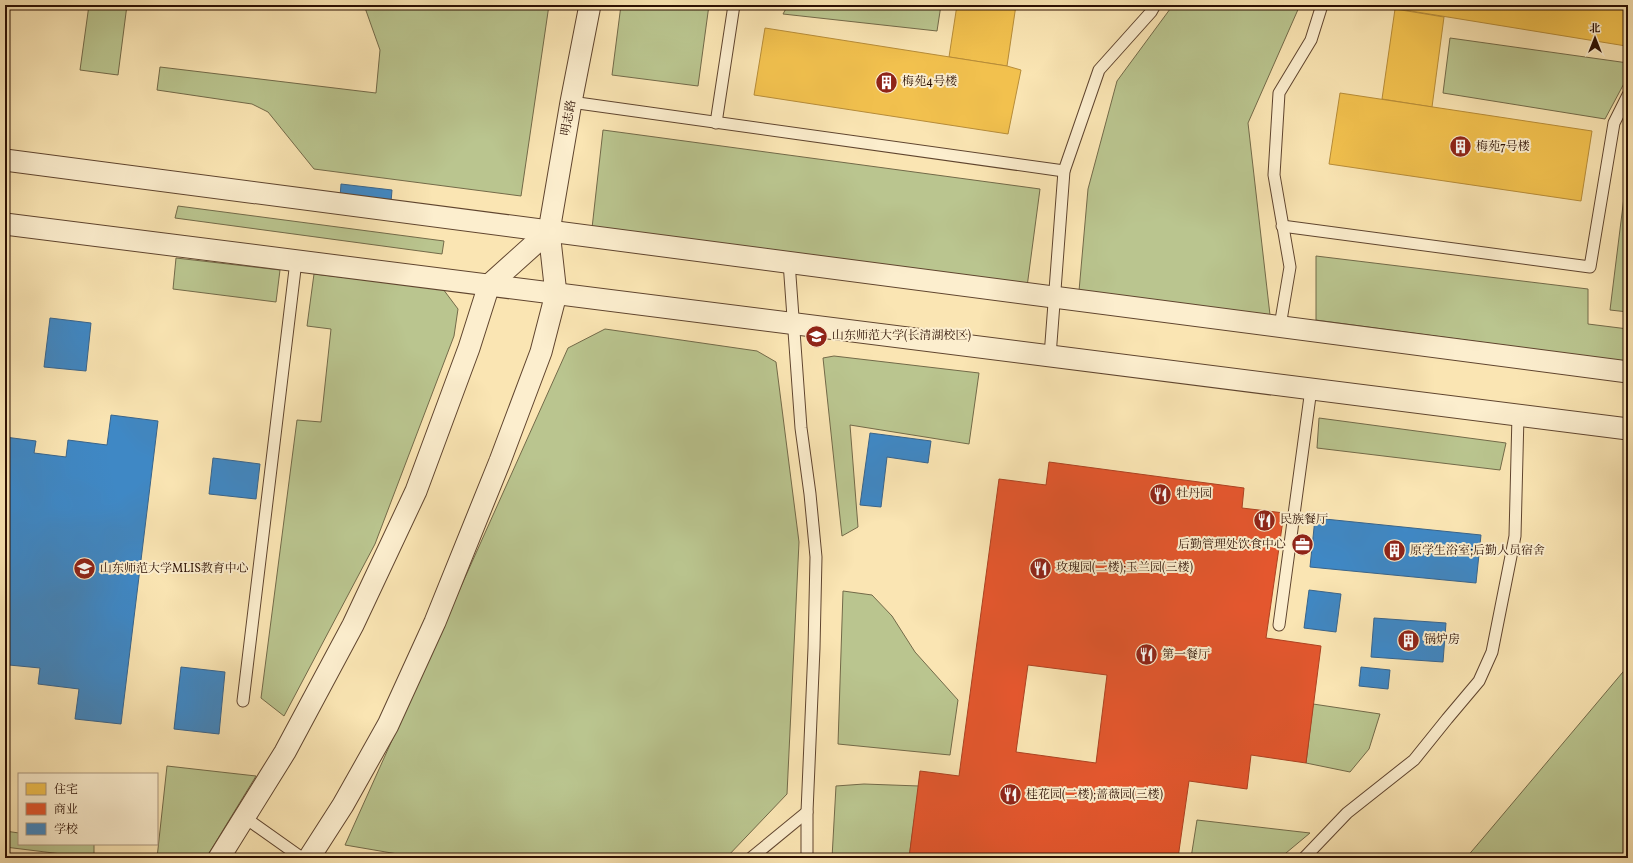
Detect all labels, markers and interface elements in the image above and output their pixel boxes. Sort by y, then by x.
north arrow [1575,18,1615,58]
text: 北 [1590,22,1601,37]
building icon: 梅苑4号楼 [874,69,900,95]
place label: 梅苑4号楼 [902,74,957,90]
street label: 明志路 [558,99,580,137]
building icon: 梅苑7号楼 [1448,134,1474,160]
place label: 梅苑7号楼 [1476,139,1530,155]
school or university icon: 山东师范大学(长清湖校区) [803,323,829,349]
place label: 山东师范大学(长清湖校区) [832,328,971,344]
restaurant icon: 牡丹园 [1148,481,1174,507]
place label: 牡丹园 [1176,486,1212,502]
restaurant icon: 民族餐厅 [1251,507,1277,533]
place label: 民族餐厅 [1280,512,1328,528]
office icon: 后勤管理处饮食中心 [1289,532,1315,558]
place label: 后勤管理处饮食中心 [1178,537,1286,553]
building icon: 原学生浴室;后勤人员宿舍 [1382,538,1408,564]
place label: 原学生浴室;后勤人员宿舍 [1410,543,1545,559]
restaurant icon: 玫瑰园(二楼);玉兰园(三楼) [1027,555,1053,581]
school or university icon: 山东师范大学MLIS教育中心 [72,556,98,582]
place label: 玫瑰园(二楼);玉兰园(三楼) [1056,560,1194,576]
place label: 山东师范大学MLIS教育中心 [100,561,249,577]
building icon: 锅炉房 [1395,627,1421,653]
place label: 锅炉房 [1424,632,1460,648]
restaurant icon: 第一餐厅 [1134,642,1160,668]
place label: 第一餐厅 [1162,647,1210,663]
legend [18,773,158,845]
text: 住宅 [54,782,78,798]
restaurant icon: 桂花园(二楼);蔷薇园(三楼) [998,782,1024,808]
place label: 桂花园(二楼);蔷薇园(三楼) [1026,787,1164,803]
text: 商业 [54,802,78,818]
text: 学校 [54,822,78,838]

